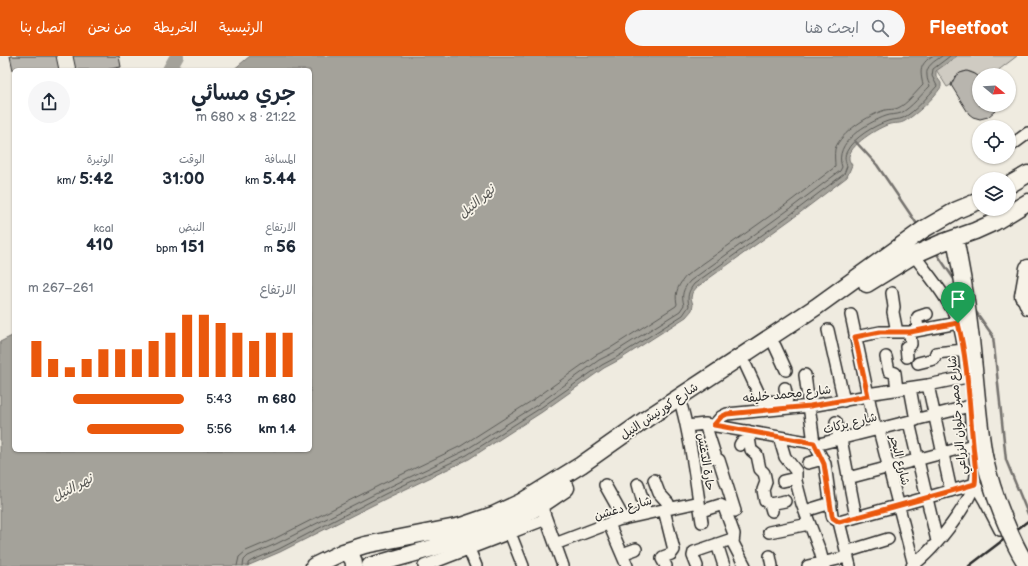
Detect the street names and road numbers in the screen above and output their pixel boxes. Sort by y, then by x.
street label: شارع مصر حلوان الزراعي [945,355,973,475]
street label: شارع كورنيش النيل [617,380,702,444]
street label: شارع محمد خليفه [742,382,832,408]
street label: شارع بركات [822,410,879,438]
street label: حارة الدغش [694,432,717,492]
street label: شارع البحر [885,432,913,487]
street label: شارع دغشن [593,493,654,525]

